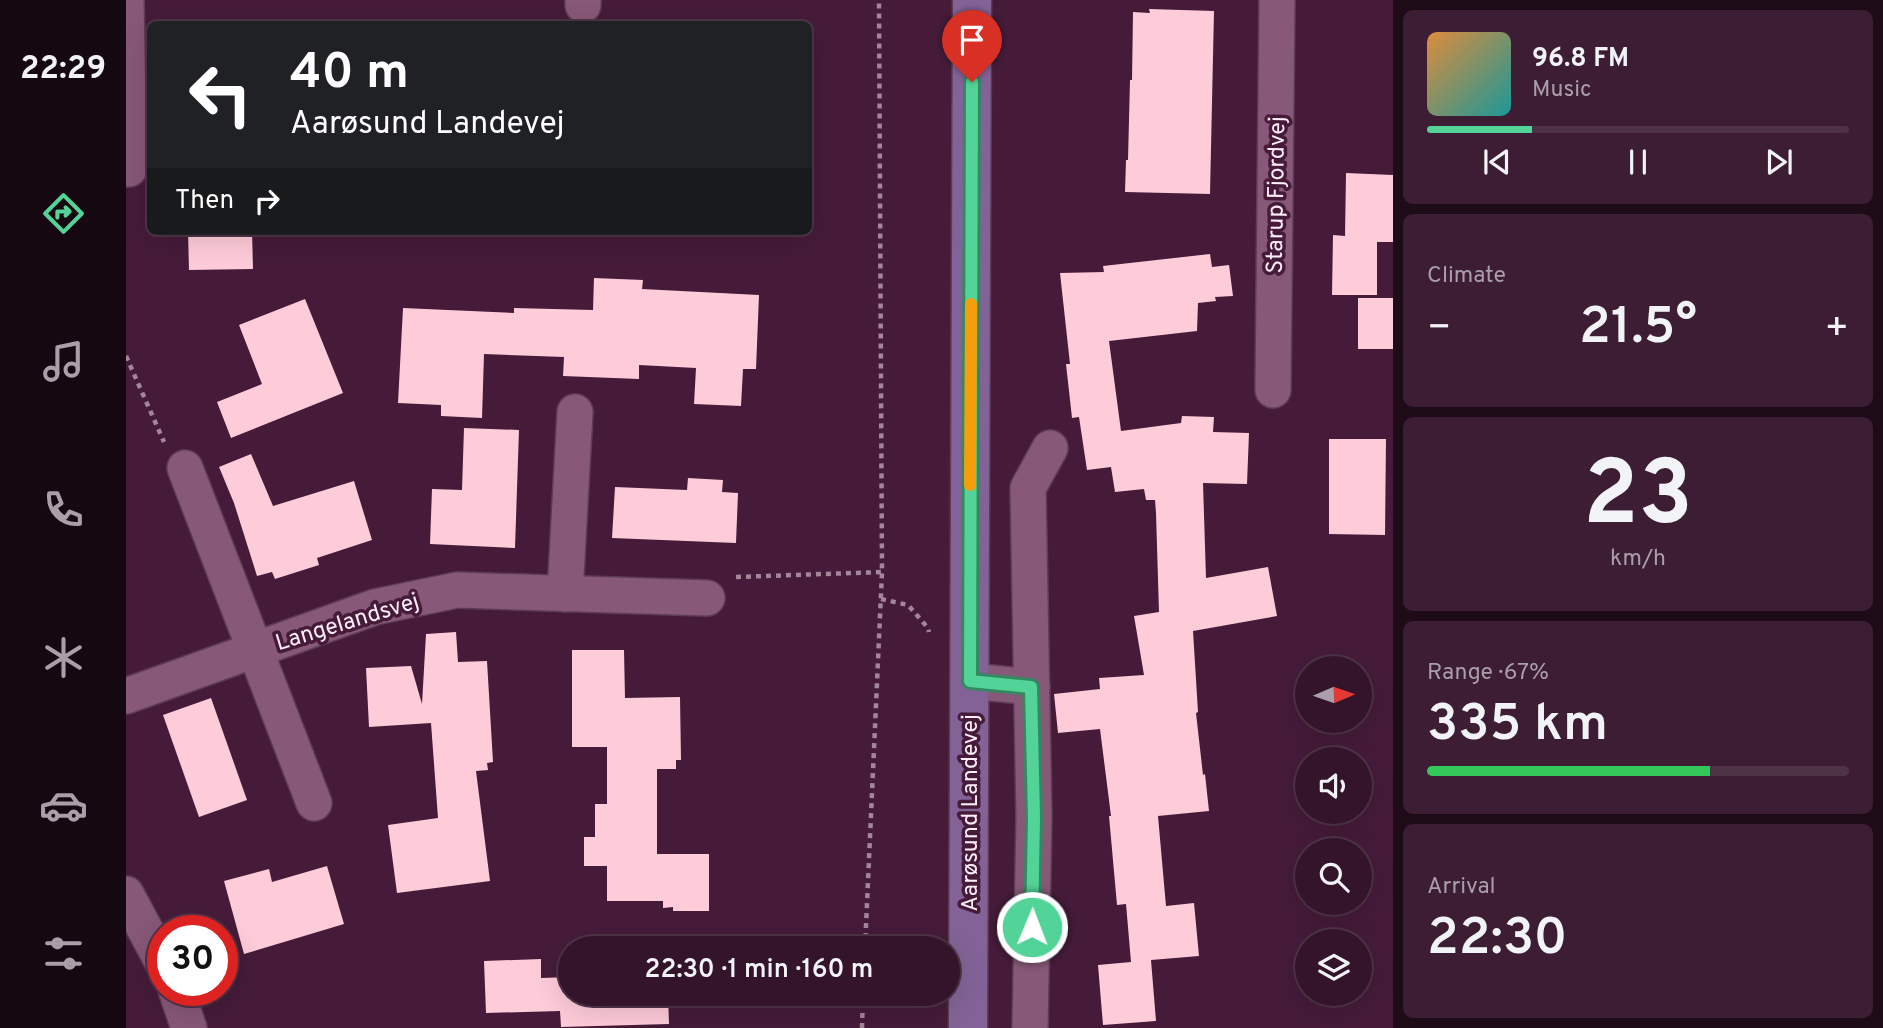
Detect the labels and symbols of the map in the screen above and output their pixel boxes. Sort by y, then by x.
pin [942,10,1002,82]
street label: Starup Fjordvej [1262,116,1293,274]
street label: Langelandsvej [272,588,423,659]
north arrow [1295,656,1372,733]
street label: Aarøsund Landevej [957,714,986,912]
position arrow [995,890,1069,964]
speed limit sign: 30 [147,915,238,1006]

